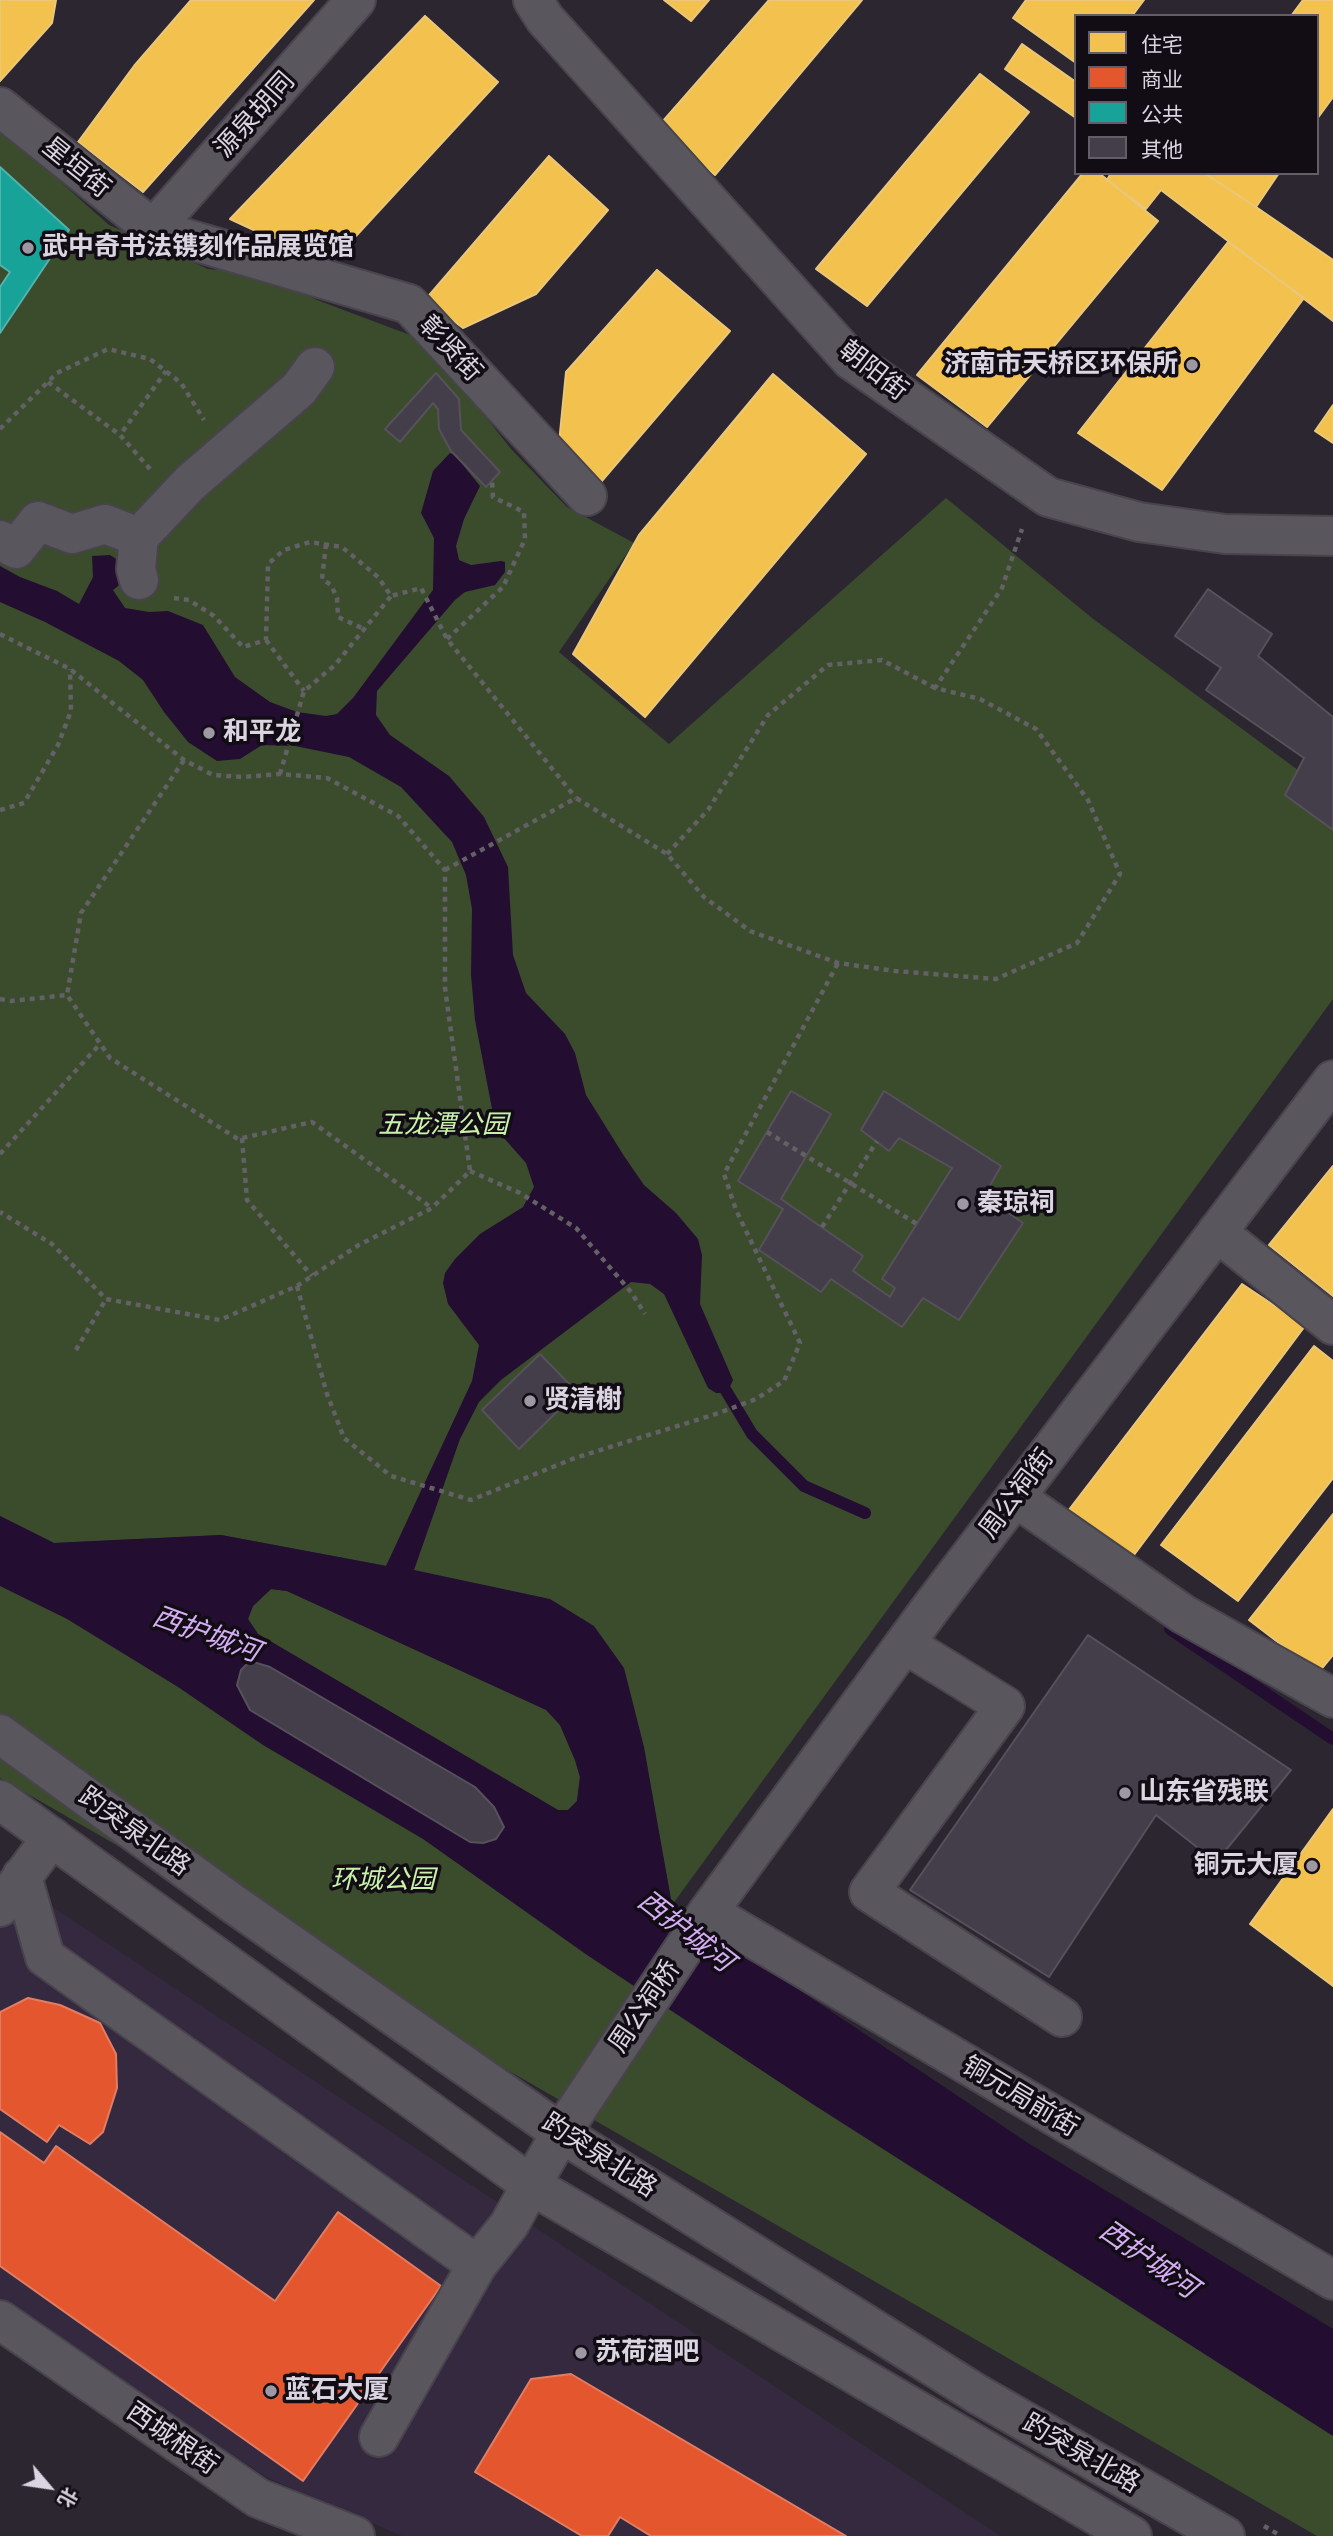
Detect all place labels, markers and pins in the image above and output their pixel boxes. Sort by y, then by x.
place label: 武中奇书法镌刻作品展览馆 [42,232,354,264]
marker: 武中奇书法镌刻作品展览馆 [20,240,36,256]
place label: 济南市天桥区环保所 [944,349,1178,381]
marker: 济南市天桥区环保所 [1184,357,1200,373]
place label: 和平龙 [223,717,301,749]
marker: 和平龙 [201,725,217,741]
place label: 秦琼祠 [977,1188,1055,1220]
marker: 秦琼祠 [955,1196,971,1212]
place label: 贤清榭 [544,1385,622,1417]
marker: 贤清榭 [522,1393,538,1409]
place label: 山东省残联 [1139,1777,1269,1809]
marker: 山东省残联 [1117,1785,1133,1801]
place label: 铜元大厦 [1194,1850,1298,1882]
marker: 铜元大厦 [1304,1858,1320,1874]
place label: 苏荷酒吧 [595,2337,699,2369]
marker: 苏荷酒吧 [573,2345,589,2361]
place label: 蓝石大厦 [285,2375,389,2407]
marker: 蓝石大厦 [263,2383,279,2399]

